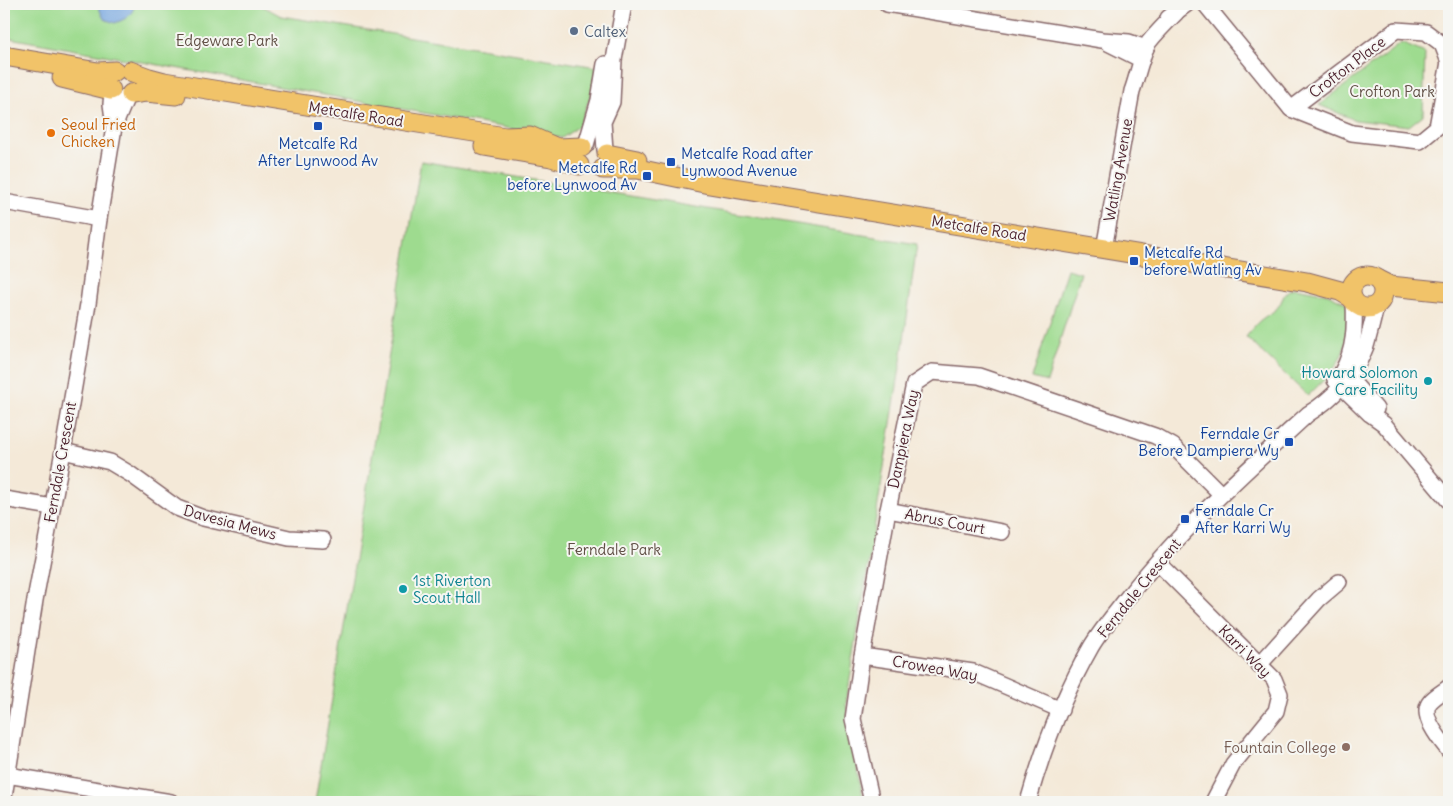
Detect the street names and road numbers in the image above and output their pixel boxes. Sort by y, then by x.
street label: Crofton Place [1305,32,1389,102]
street label: Metcalfe Road [307,97,405,131]
street label: Watling Avenue [1100,117,1136,223]
street label: Metcalfe Road [930,211,1028,245]
street label: Dampiera Way [883,388,923,490]
street label: Ferndale Crescent [40,400,80,524]
street label: Davesia Mews [181,500,279,544]
street label: Abrus Court [903,504,987,538]
street label: Ferndale Crescent [1093,534,1185,642]
street label: Karri Way [1215,621,1275,681]
street label: Crowea Way [891,651,979,685]

